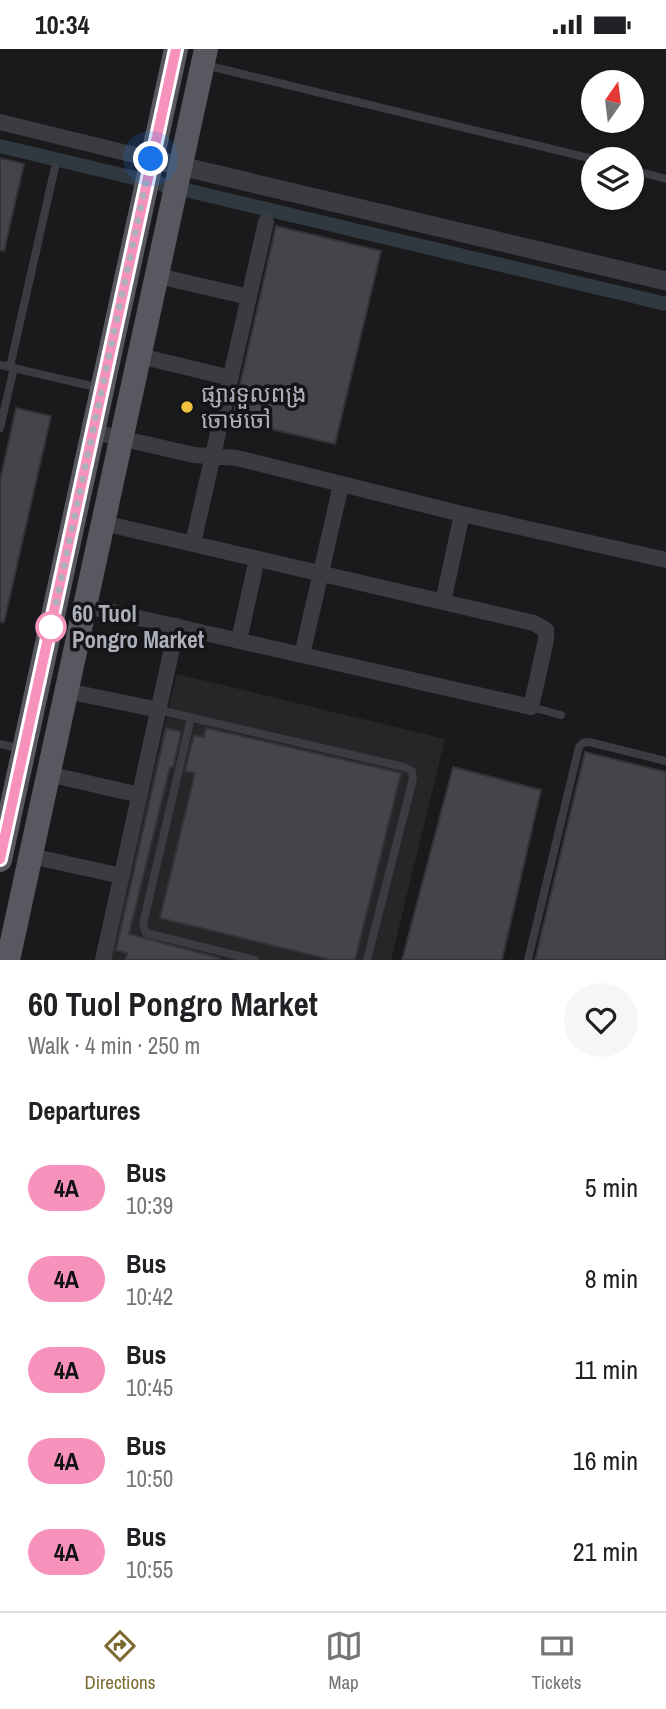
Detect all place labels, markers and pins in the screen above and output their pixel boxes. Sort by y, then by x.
place label: ផ្សារទួលពង្រ ចោមចៅ [201,378,307,435]
marker: ផ្សារទួលពង្រ ចោមចៅ [179,399,195,415]
place label: 60 Tuol Pongro Market [72,598,204,655]
marker: 60 Tuol Pongro Market [36,612,66,642]

